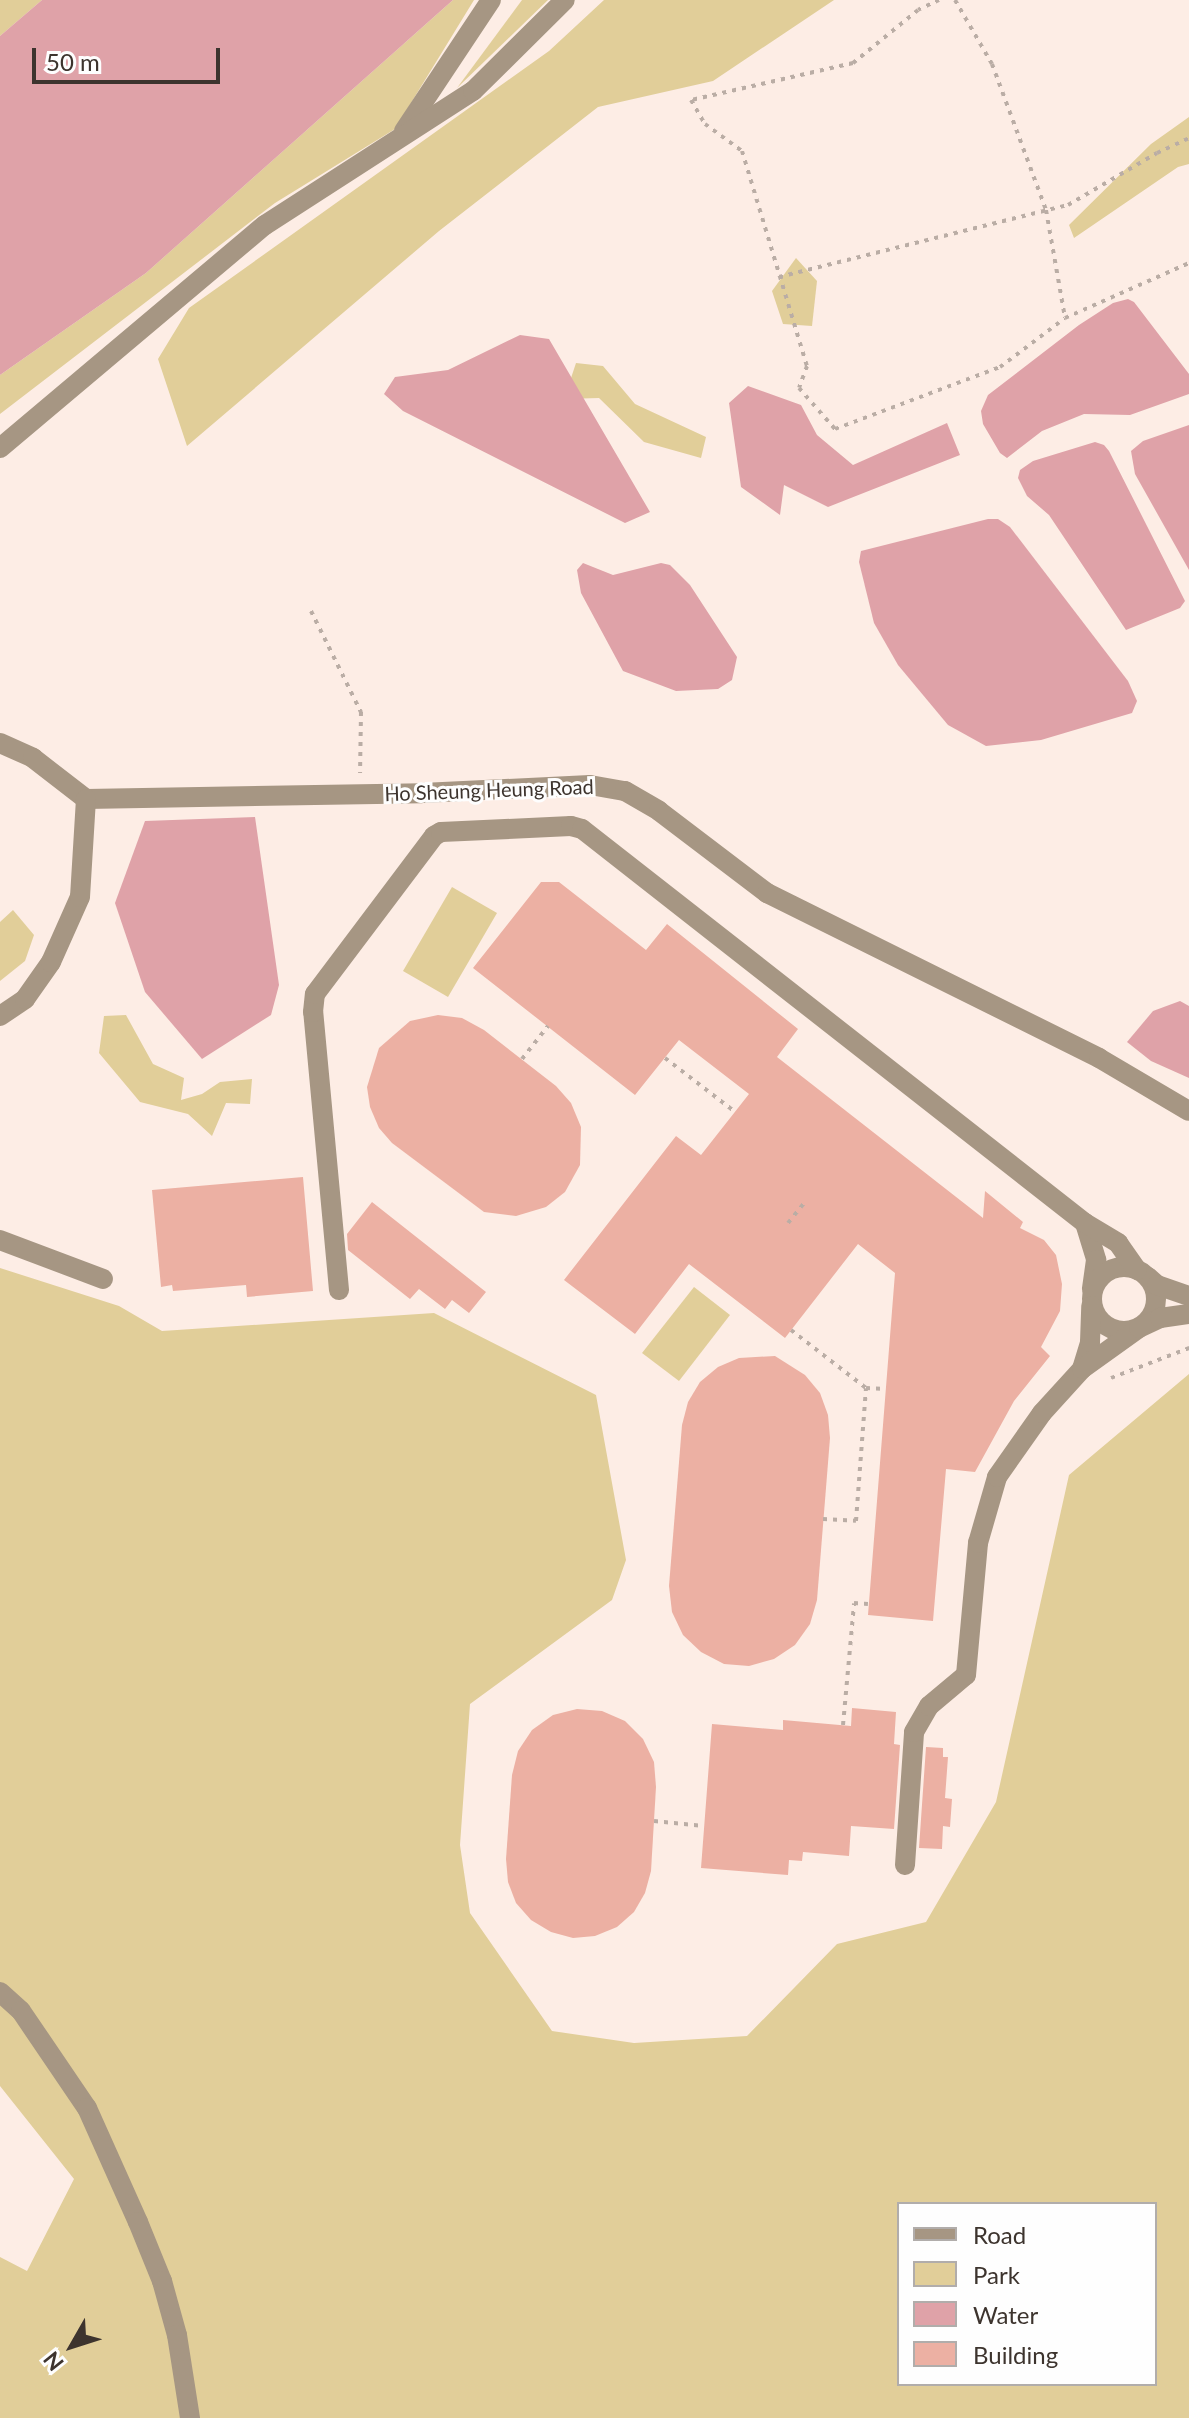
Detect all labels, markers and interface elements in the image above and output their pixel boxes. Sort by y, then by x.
scale bar [36,32,224,82]
text: 50 m [46,47,100,76]
street label: Ho Sheung Heung Road [384,774,594,806]
legend [897,2202,1157,2386]
text: Road [973,2220,1026,2249]
text: Park [973,2260,1020,2289]
text: Water [973,2300,1038,2329]
north arrow [32,2306,112,2386]
text: Building [973,2340,1058,2369]
text: N [37,2346,69,2377]

